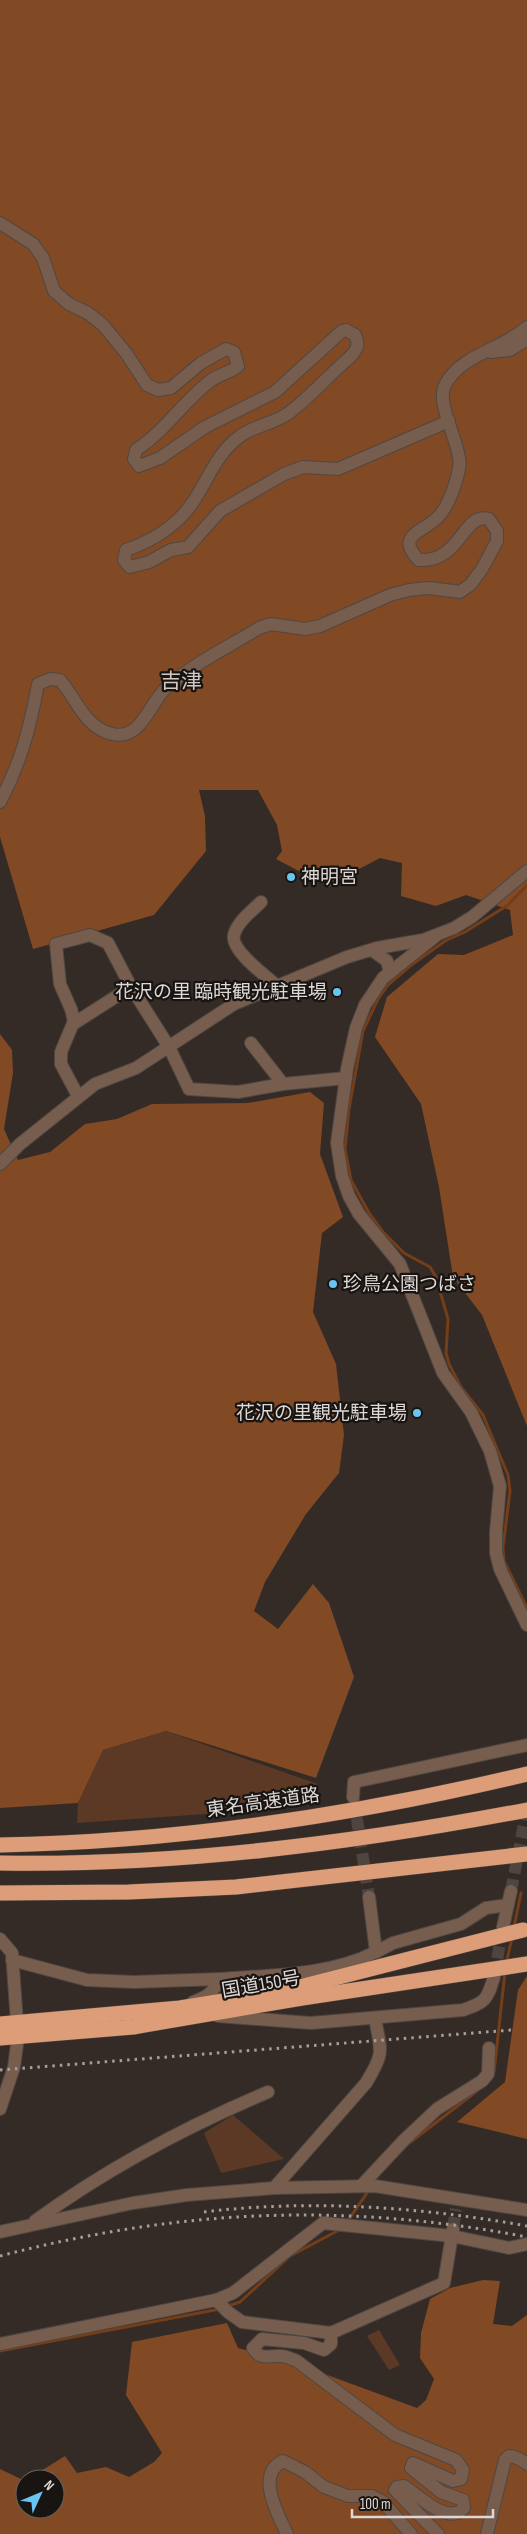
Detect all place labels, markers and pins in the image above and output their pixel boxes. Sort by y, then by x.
place label: 神明宮 [301,866,358,889]
marker: 神明宮 [285,871,297,883]
place label: 花沢の里 臨時観光駐車場 [115,981,327,1004]
marker: 花沢の里 臨時観光駐車場 [331,986,343,998]
place label: 珍鳥公園つばさ [343,1273,476,1296]
marker: 珍鳥公園つばさ [327,1278,339,1290]
place label: 花沢の里観光駐車場 [236,1402,407,1425]
marker: 花沢の里観光駐車場 [411,1407,423,1419]

